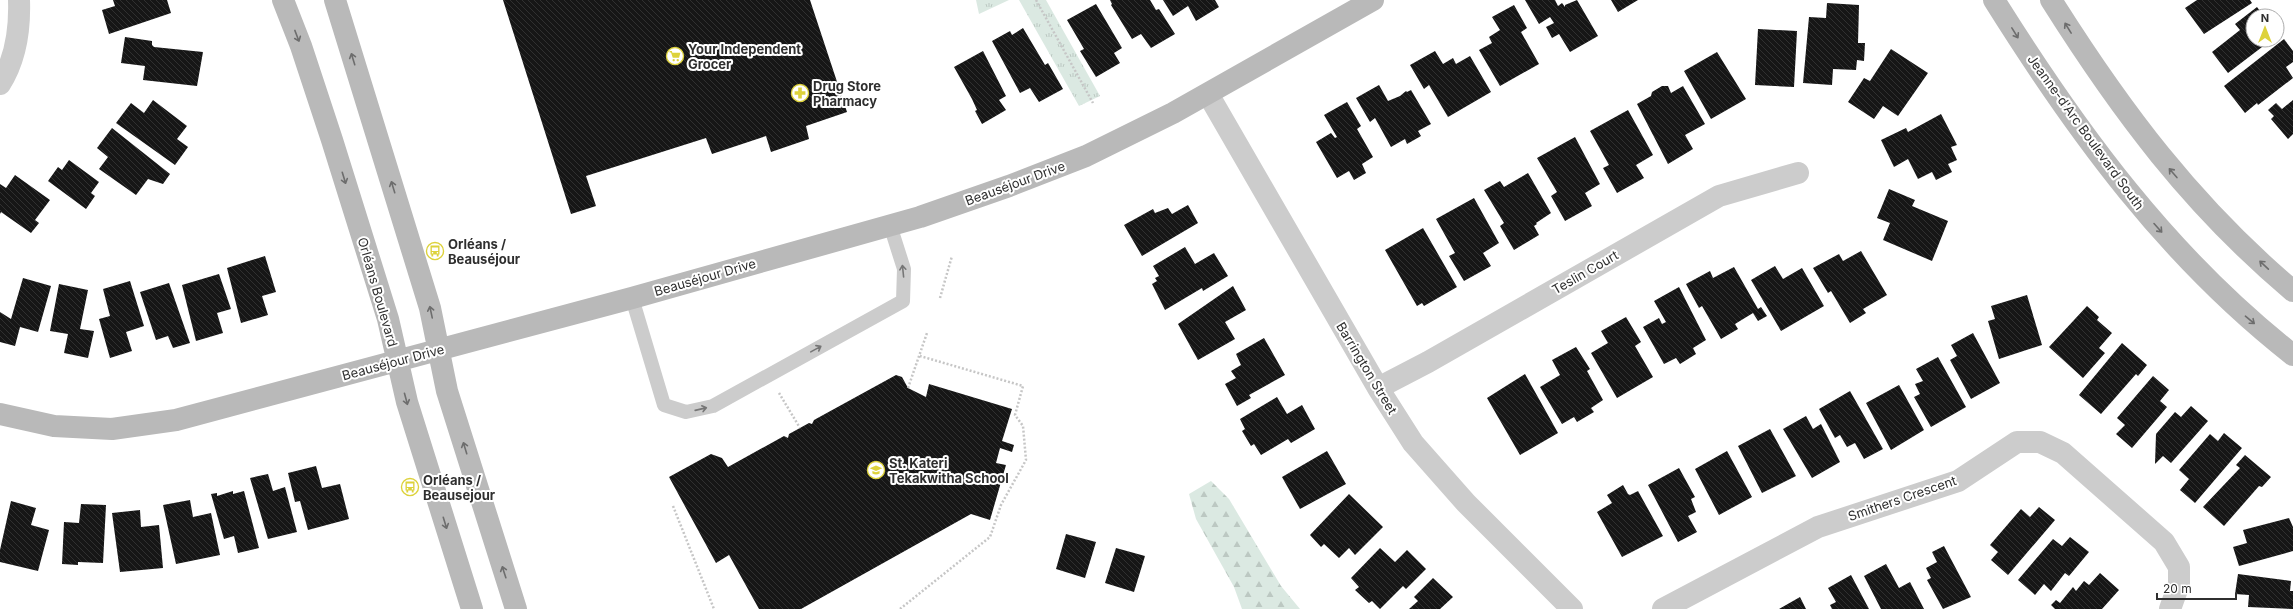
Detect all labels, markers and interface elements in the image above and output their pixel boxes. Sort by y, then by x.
north arrow [2245,8,2285,48]
text: N [2261,11,2269,25]
one-way arrow [2064,23,2072,34]
one-way arrow [2011,27,2019,38]
one-way arrow [294,30,301,42]
place label: Your Independent Grocer [688,41,801,72]
supermarket icon: Your Independent Grocer [665,46,685,66]
street label: Jeanne-d'Arc Boulevard South [2024,51,2148,213]
one-way arrow [349,53,357,65]
place label: Drug Store Pharmacy [813,78,881,109]
pharmacy icon: Drug Store Pharmacy [790,83,810,103]
street label: Beauséjour Drive [963,158,1067,208]
one-way arrow [2168,167,2177,178]
one-way arrow [341,171,348,184]
one-way arrow [389,181,396,194]
one-way arrow [2153,223,2163,233]
street label: Orléans Boulevard [355,235,401,349]
place label: Orléans / Beauséjour [448,236,521,267]
bus stop icon: Orléans / Beauséjour [425,241,445,261]
street label: Teslin Court [1549,247,1621,297]
street label: Beauséjour Drive [652,255,758,299]
one-way arrow [2259,260,2269,270]
one-way arrow [899,264,907,277]
one-way arrow [427,305,435,318]
one-way arrow [2245,315,2255,324]
street label: Barrington Street [1333,319,1401,417]
street label: Beauséjour Drive [340,341,446,383]
one-way arrow [810,345,822,352]
one-way arrow [403,392,411,405]
one-way arrow [694,404,707,412]
one-way arrow [461,442,468,455]
place label: St. Kateri Tekakwitha School [889,455,1009,486]
school or university icon: St. Kateri Tekakwitha School [866,460,886,480]
place label: Orléans / Beausejour [423,472,496,503]
street label: Smithers Crescent [1846,472,1958,524]
bus stop icon: Orléans / Beausejour [400,477,420,497]
one-way arrow [442,516,449,529]
one-way arrow [500,566,507,579]
scale bar [2157,575,2236,601]
text: 20 m [2163,581,2192,596]

